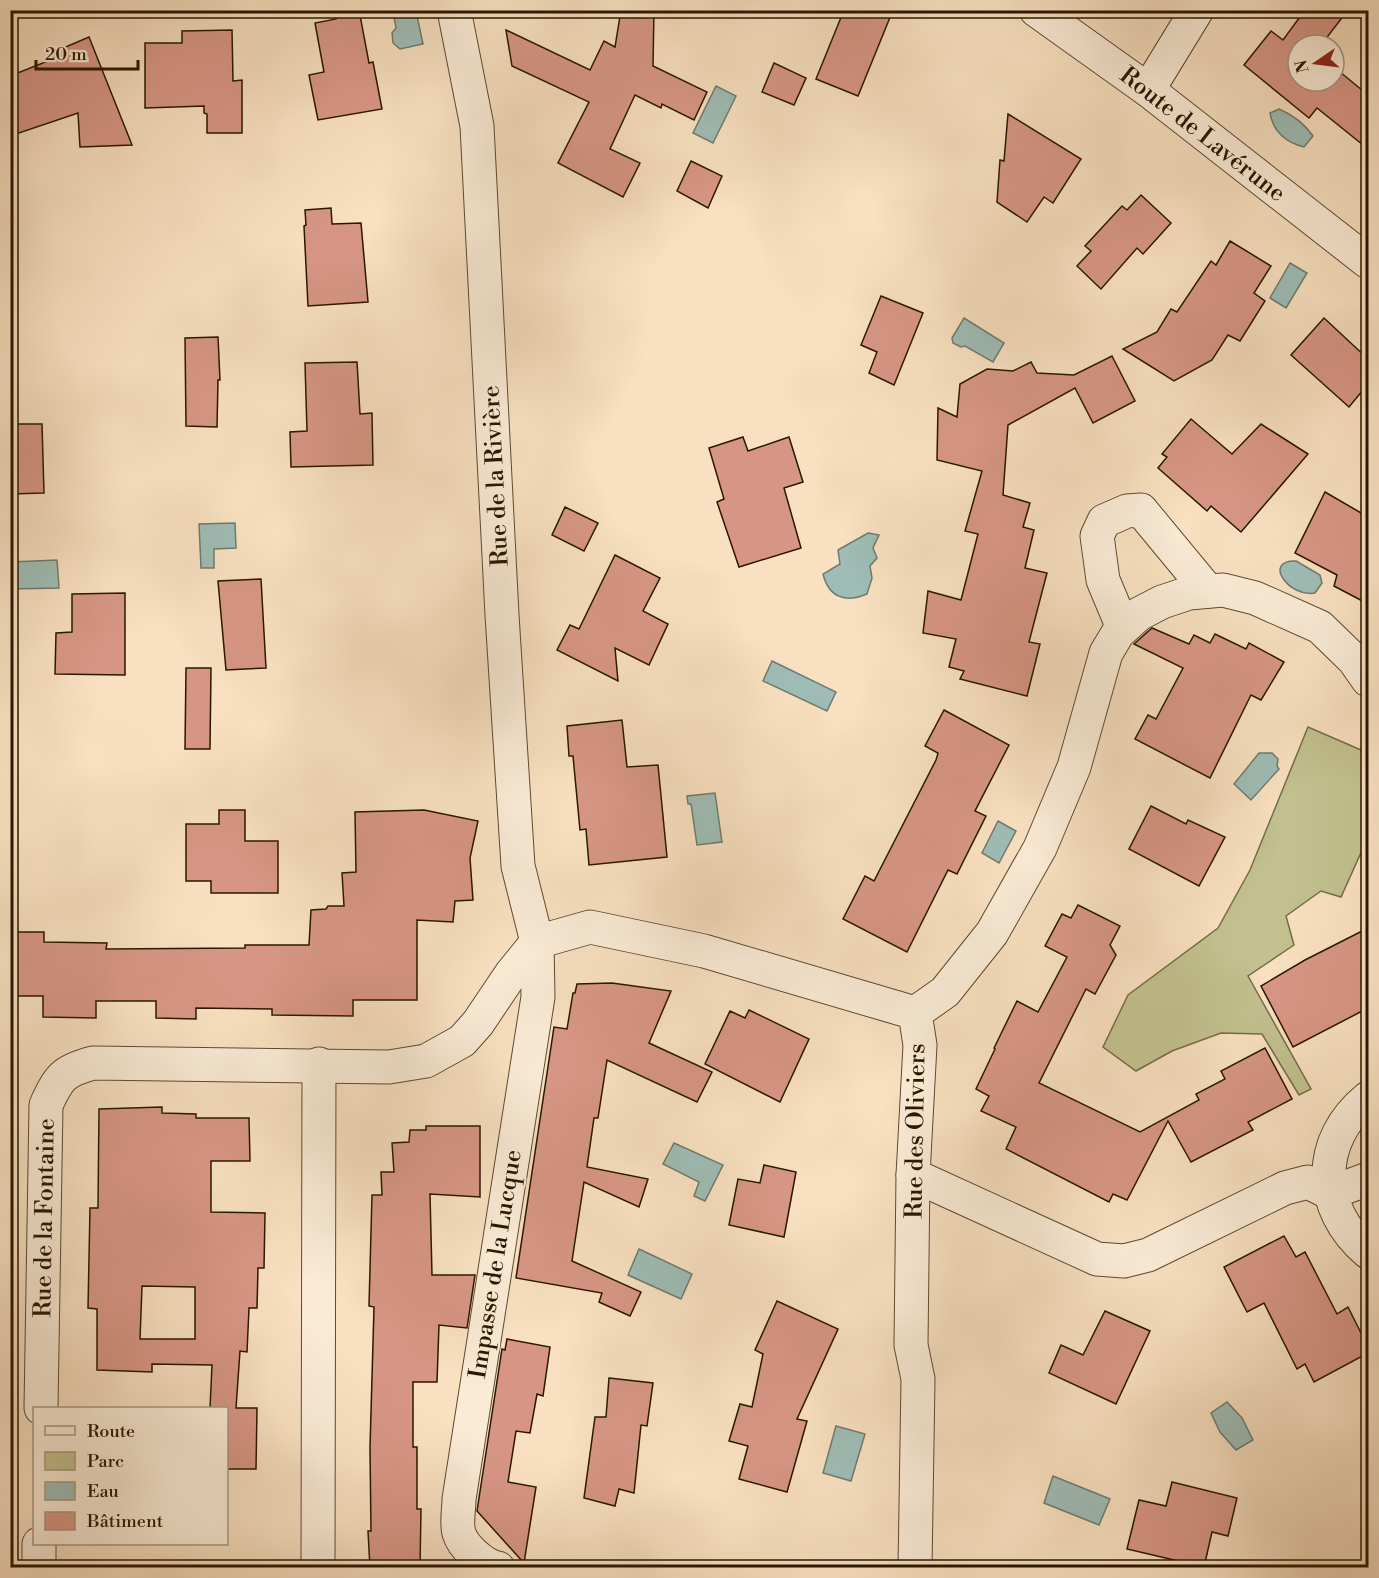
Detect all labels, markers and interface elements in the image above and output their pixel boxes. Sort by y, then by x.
scale bar [36,33,138,71]
north arrow [1286,33,1346,93]
text: 20 m [45,43,87,66]
text: N [1291,57,1314,75]
street label: Route de Lavérune [1113,61,1291,209]
street label: Rue de la Rivière [476,385,516,567]
street label: Rue des Oliviers [899,1043,933,1219]
street label: Rue de la Fontaine [28,1118,62,1318]
street label: Impasse de la Lucque [463,1148,529,1381]
legend [33,1407,228,1545]
text: Route [87,1420,135,1443]
text: Parc [87,1450,124,1473]
text: Eau [87,1480,120,1503]
text: Bâtiment [86,1510,164,1533]

